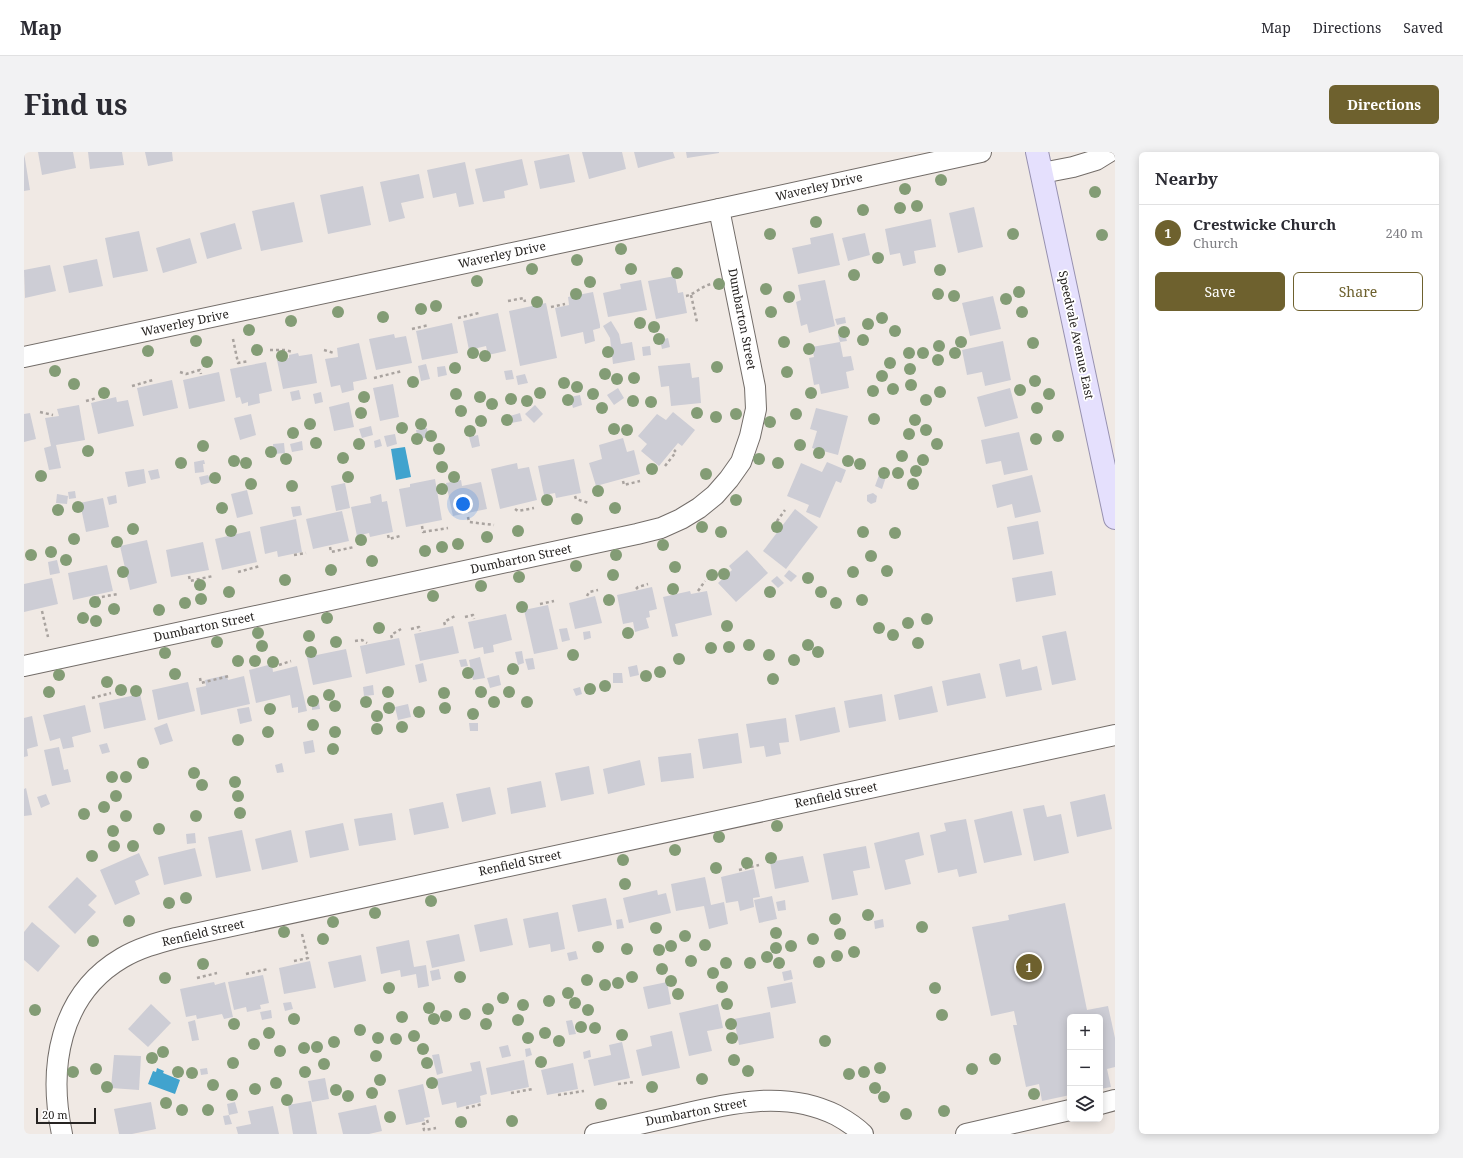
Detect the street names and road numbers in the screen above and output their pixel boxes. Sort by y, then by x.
street label: Waverley Drive [774,168,864,205]
street label: Waverley Drive [457,237,547,272]
street label: Dumbarton Street [724,267,761,371]
street label: Speedvale Avenue East [1055,269,1098,401]
street label: Waverley Drive [140,305,230,340]
street label: Dumbarton Street [469,539,573,578]
street label: Dumbarton Street [152,607,256,646]
street label: Renfield Street [793,777,879,812]
street label: Renfield Street [477,845,563,880]
street label: Renfield Street [160,915,246,950]
street label: Dumbarton Street [644,1093,748,1130]

